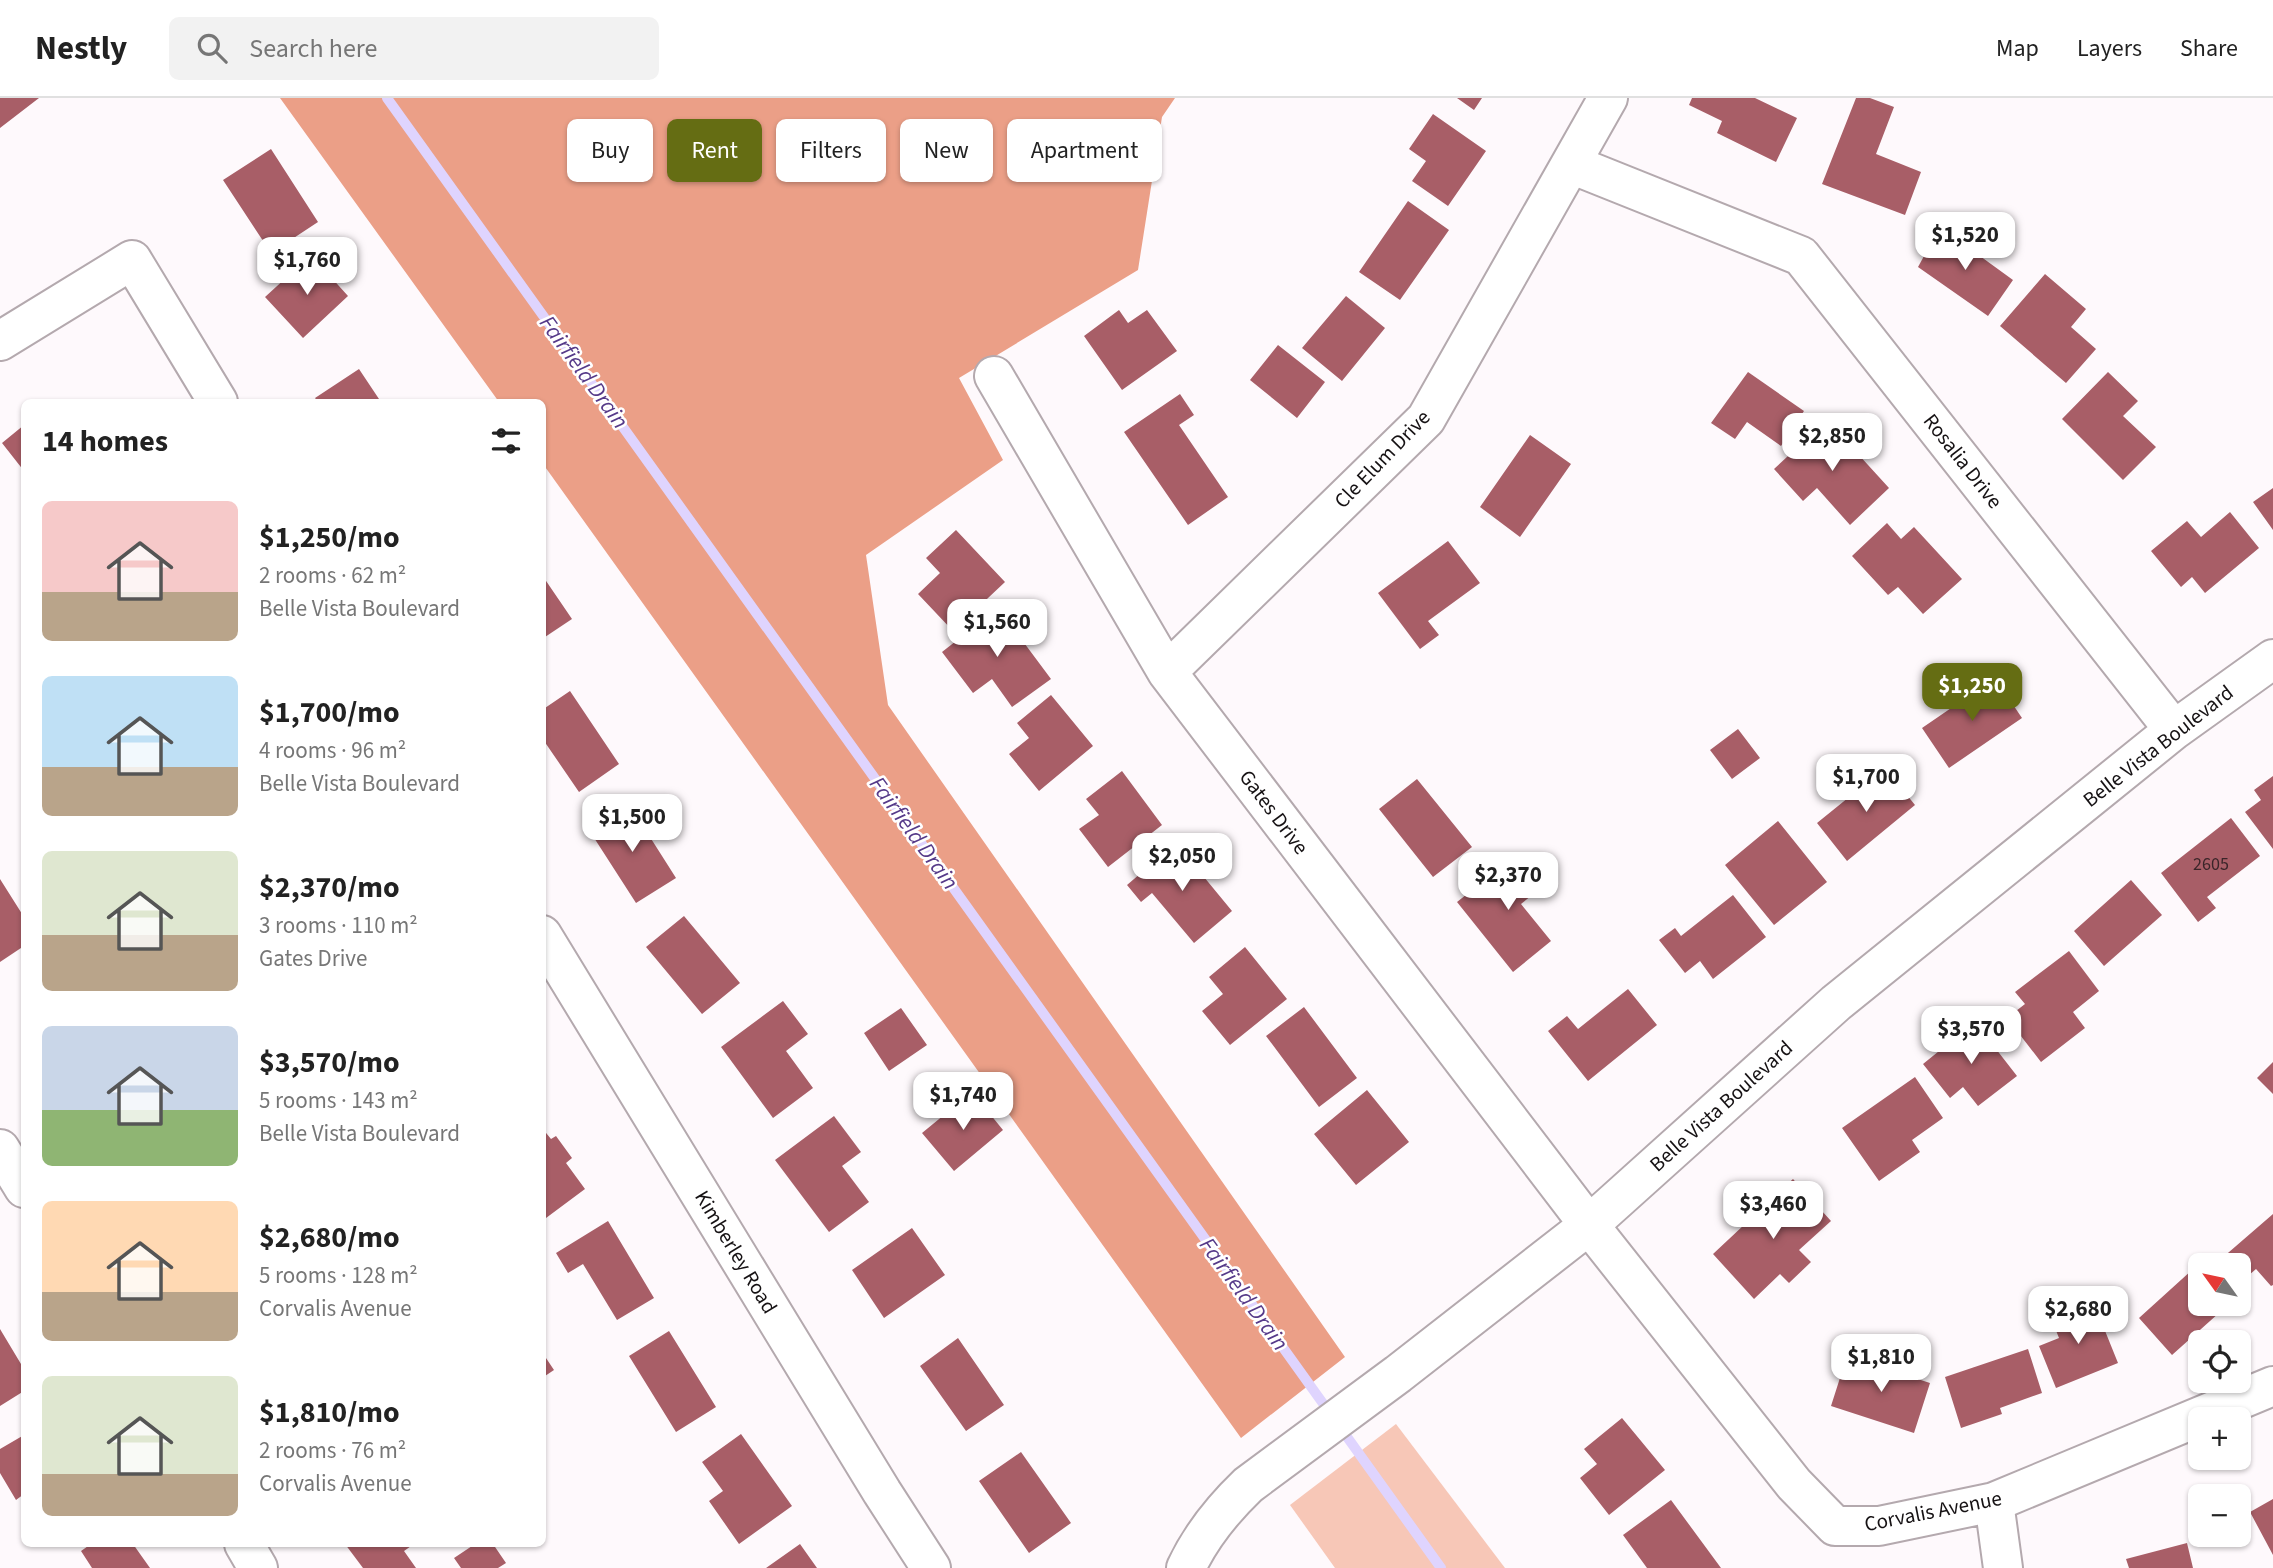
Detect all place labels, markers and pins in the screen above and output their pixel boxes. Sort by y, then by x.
pin: $1,520 [1908,212,2022,272]
pin: $1,760 [250,238,364,297]
pin: $2,850 [1775,414,1889,473]
pin: $1,560 [940,600,1054,659]
pin: $1,250 [1915,664,2029,723]
pin: $1,700 [1809,754,1923,814]
pin: $1,500 [575,794,689,854]
pin: $2,050 [1125,834,1239,893]
pin: $2,370 [1451,852,1565,912]
pin: $3,570 [1914,1006,2028,1066]
pin: $1,740 [906,1072,1020,1132]
pin: $3,460 [1716,1182,1830,1241]
pin: $2,680 [2021,1286,2135,1346]
pin: $1,810 [1824,1334,1938,1394]

